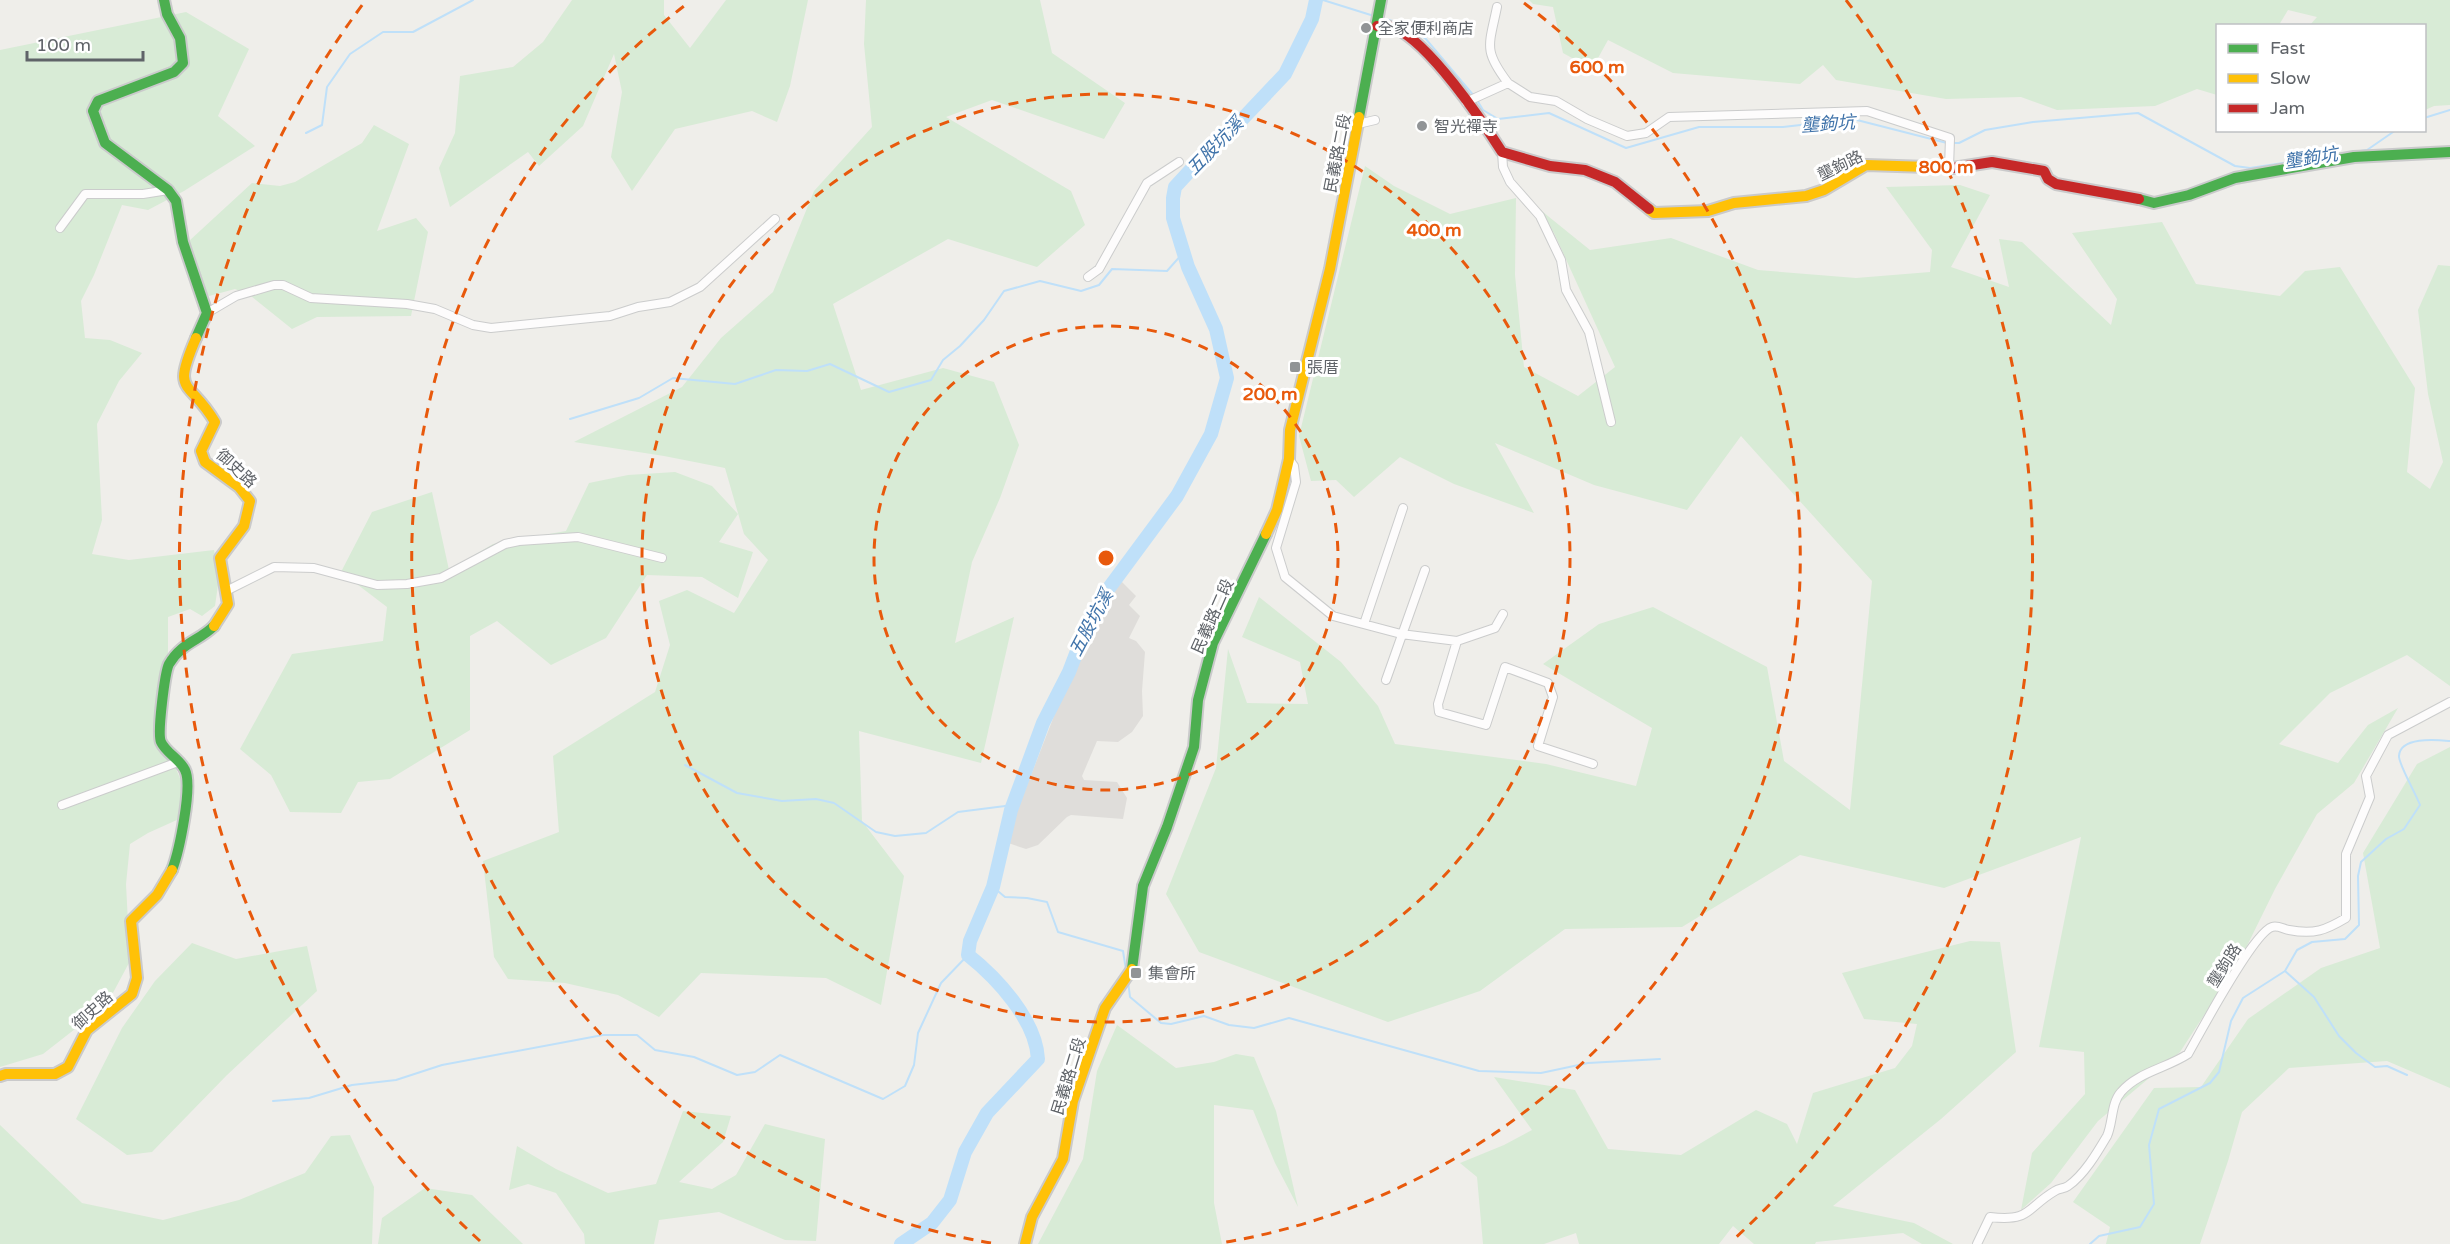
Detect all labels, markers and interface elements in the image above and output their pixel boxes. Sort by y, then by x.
place label: 全家便利商店 [1378,19,1474,39]
marker: 全家便利商店 [1359,21,1373,35]
scale bar [27,24,142,62]
legend [2216,24,2426,132]
text: 100 m [36,34,91,56]
text: Fast [2270,37,2305,59]
text: 600 m [1569,56,1625,78]
text: Slow [2270,67,2311,89]
text: Jam [2270,97,2305,119]
water label: 五股坑溪 [1182,110,1250,180]
water label: 壟鉤坑 [1800,111,1859,137]
street label: 民義路二段 [1321,112,1355,194]
place label: 智光禪寺 [1434,117,1498,137]
marker: 智光禪寺 [1415,119,1429,133]
water label: 壟鉤坑 [2283,142,2342,173]
street label: 壟鉤路 [1814,146,1866,185]
text: 800 m [1918,156,1974,178]
text: 400 m [1406,219,1462,241]
place label: 張厝 [1307,358,1339,378]
marker: 張厝 [1288,360,1302,374]
text: 200 m [1242,383,1298,405]
street label: 御史路 [212,445,261,492]
centre of rings [1096,548,1116,568]
street label: 民義路二段 [1188,576,1238,657]
water label: 五股坑溪 [1064,583,1119,660]
street label: 壟鉤路 [2204,940,2246,991]
place label: 集會所 [1148,964,1196,984]
marker: 集會所 [1129,966,1143,980]
street label: 御史路 [68,987,117,1034]
street label: 民義路二段 [1048,1035,1090,1117]

